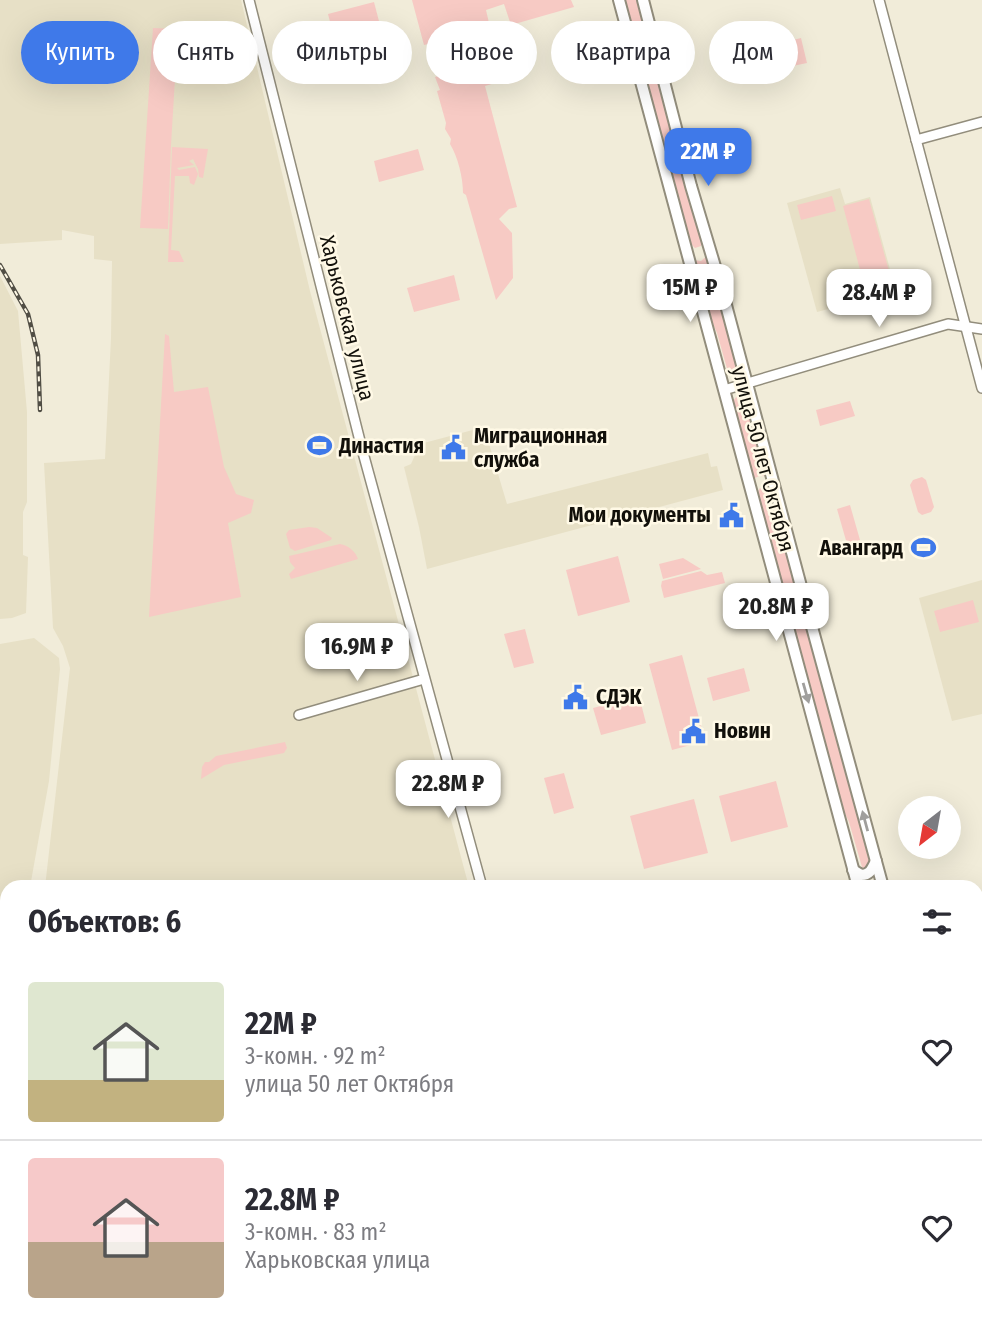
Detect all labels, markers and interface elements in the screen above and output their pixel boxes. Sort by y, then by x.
chip: Купить [21,21,139,84]
chip: Снять [153,21,258,84]
chip: Фильтры [272,21,412,84]
chip: Новое [426,21,537,84]
chip: Квартира [551,21,695,84]
chip: Дом [709,21,798,84]
pin: 22M ₽ [659,128,757,188]
text: 22M ₽ [680,137,736,165]
street label: Харьковская улица [314,233,380,403]
pin: 15M ₽ [641,264,739,324]
pin: 28.4M ₽ [814,270,944,329]
text: 15M ₽ [663,273,717,301]
text: 28.4M ₽ [842,278,916,306]
street label: улица 50 лет Октября [726,363,800,555]
place label: Миграционная служба [474,423,607,473]
sports icon: Династия [305,432,333,460]
place label: Династия [338,433,424,459]
public building icon: Миграционная служба [440,434,468,462]
public building icon: Мои документы [717,501,745,529]
place label: Мои документы [569,502,711,528]
sports icon: Авангард [909,534,937,562]
place label: Авангард [819,535,903,561]
pin: 20.8M ₽ [711,584,841,643]
text: 20.8M ₽ [739,592,813,620]
pin: 16.9M ₽ [292,624,422,683]
text: 16.9M ₽ [321,632,393,660]
one-way arrow [802,682,812,703]
public building icon: СДЭК [562,683,590,711]
place label: СДЭК [596,684,643,710]
public building icon: Новин [680,717,708,745]
place label: Новин [714,718,771,744]
pin: 22.8M ₽ [383,760,513,820]
text: 22.8M ₽ [412,769,484,797]
north arrow [898,796,961,859]
map controls [898,796,961,859]
one-way arrow [859,810,870,832]
icon: filters [918,903,956,941]
text: Объектов: 6 [28,904,181,940]
text: 22M ₽ [245,1006,317,1042]
icon: home [84,1010,168,1094]
icon: heart [918,1033,956,1071]
text: 3-комн. · 92 m² [245,1042,386,1070]
text: улица 50 лет Октября [245,1070,454,1098]
text: 22.8M ₽ [245,1182,340,1218]
icon: home [84,1186,168,1270]
icon: heart [918,1209,956,1247]
text: 3-комн. · 83 m² [245,1218,387,1246]
text: Харьковская улица [245,1246,430,1274]

